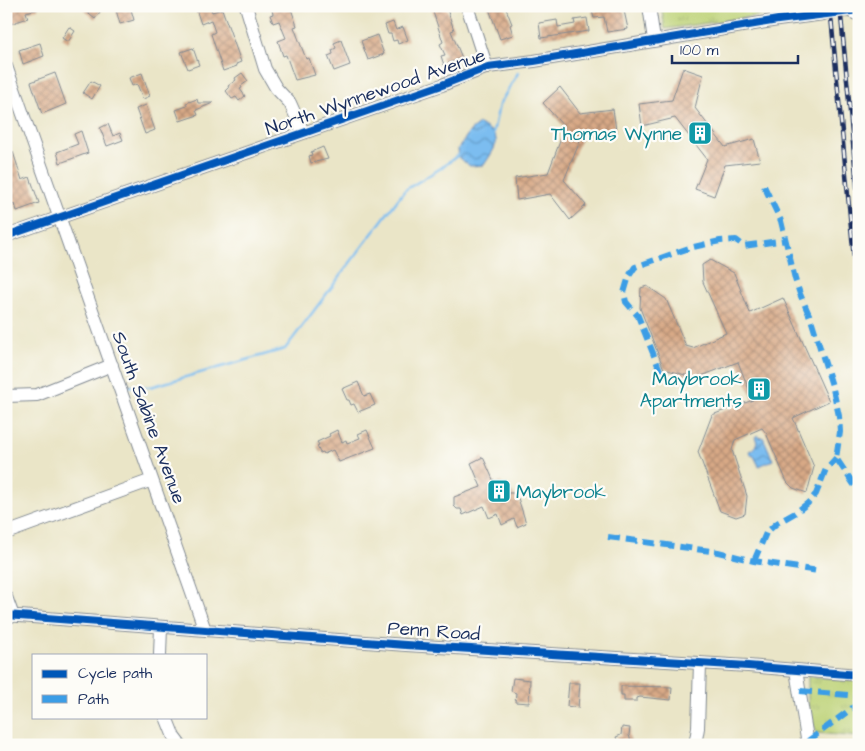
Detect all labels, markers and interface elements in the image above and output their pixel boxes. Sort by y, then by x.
scale bar [672,32,799,64]
text: 100 m [680,40,719,61]
street label: North Wynnewood Avenue [262,42,490,144]
building icon: Thomas Wynne [687,120,713,146]
place label: Thomas Wynne [551,121,682,149]
street label: South Sabine Avenue [105,327,192,508]
place label: Maybrook Apartments [640,366,742,415]
building icon: Maybrook Apartments [746,376,772,402]
building icon: Maybrook [486,478,512,504]
place label: Maybrook [516,479,606,507]
street label: Penn Road [387,615,481,648]
legend [32,654,208,718]
text: Cycle path [78,663,153,685]
text: Path [78,689,109,710]

